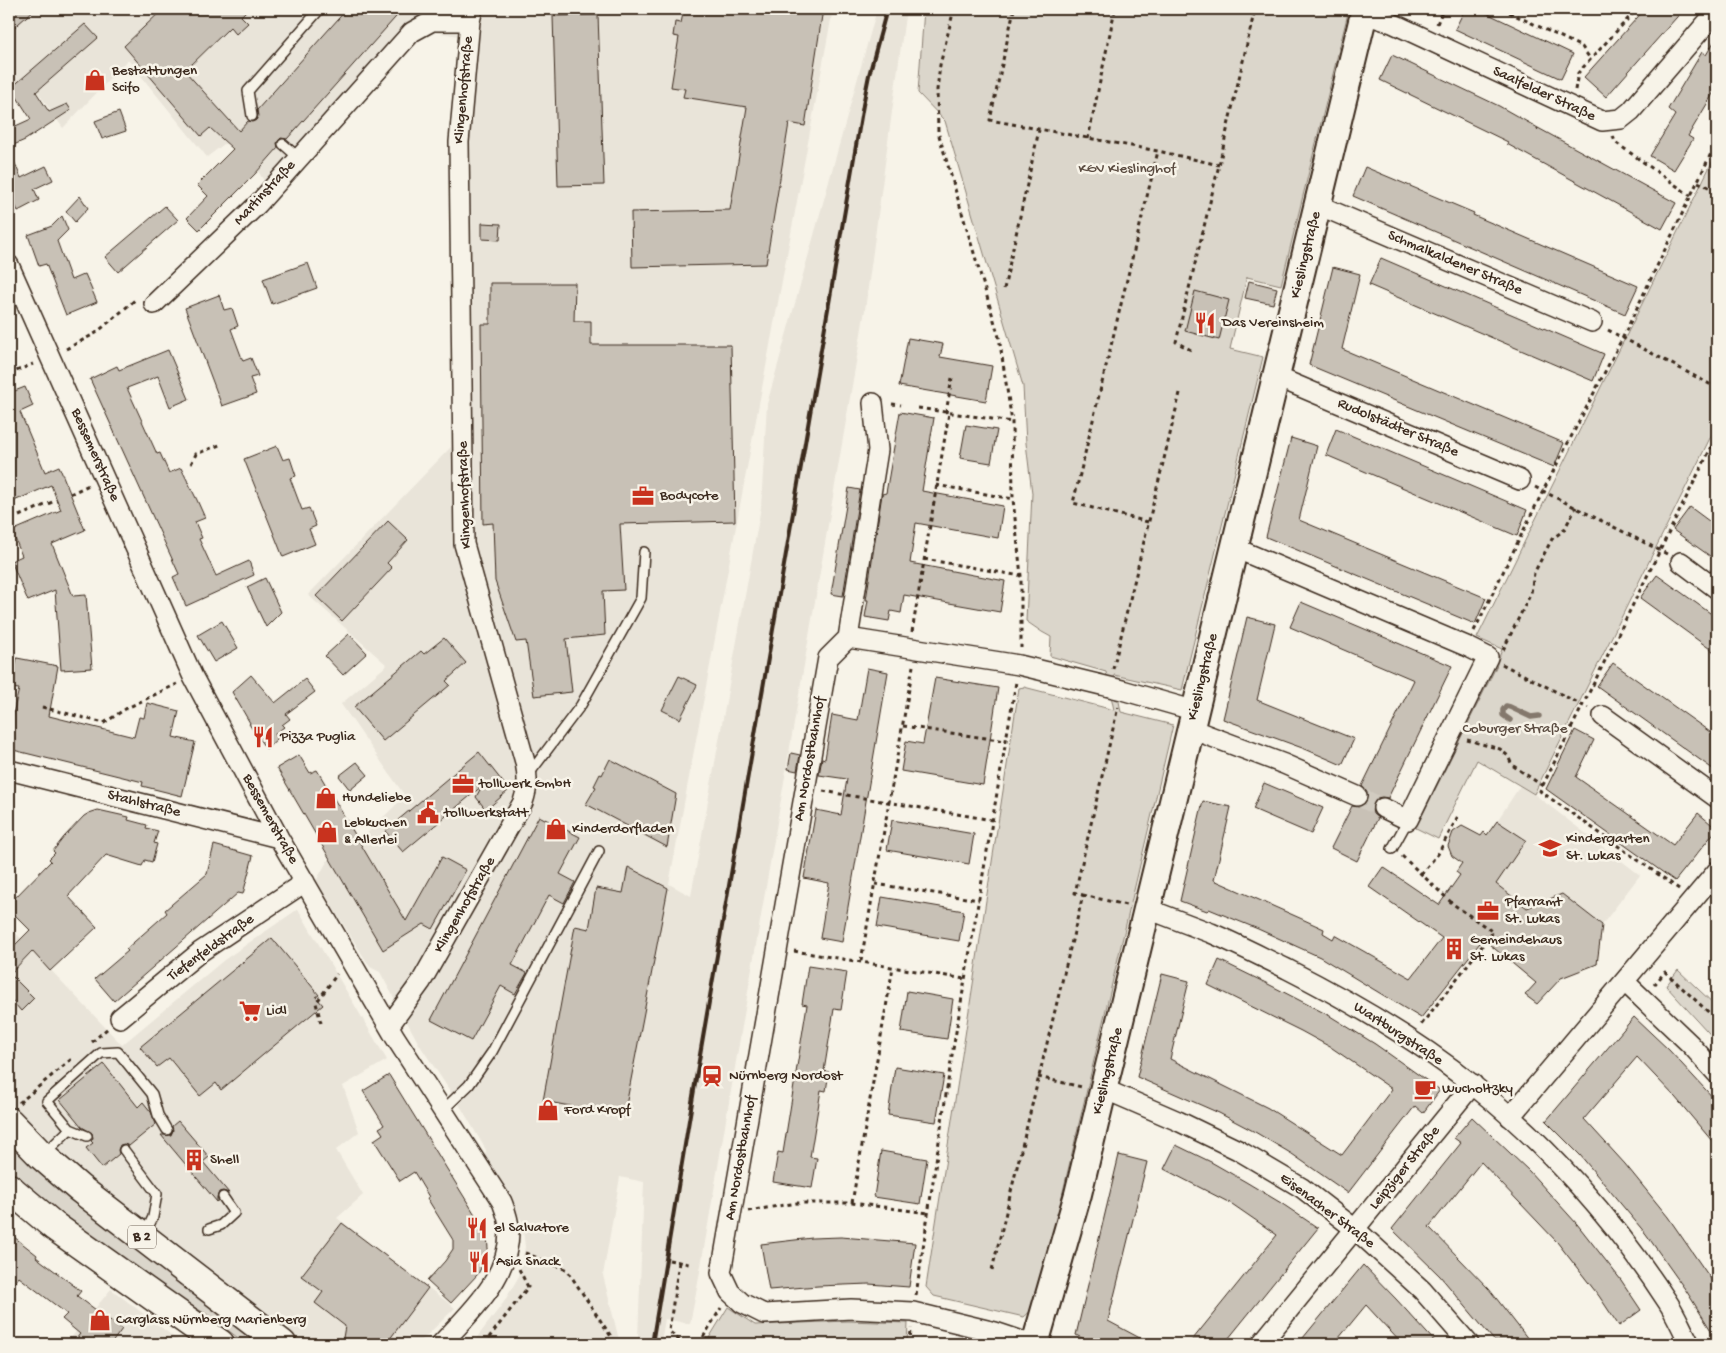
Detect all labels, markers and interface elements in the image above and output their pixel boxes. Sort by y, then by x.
street label: Klingenhofstraße [450,35,478,145]
place label: Bestattungen Scifo [111,62,197,97]
street label: Saalfelder Straße [1490,62,1599,126]
shop icon: Bestattungen Scifo [82,67,108,93]
street label: Martinstraße [230,156,300,229]
park label: KGV Kieslinghof [1078,160,1177,178]
street label: Kieslingstraße [1286,209,1326,300]
street label: Schmalkaldener Straße [1385,226,1525,300]
restaurant icon: Das Vereinsheim [1192,310,1218,336]
place label: Das Vereinsheim [1221,314,1324,332]
street label: Rudolstädter Straße [1335,394,1462,462]
street label: Bessemerstraße [66,405,124,505]
street label: Klingenhofstraße [454,441,476,549]
office icon: Bodycote [630,483,656,509]
place label: Bodycote [659,487,719,505]
street label: Kieslingstraße [1183,631,1223,722]
street label: Am Nordostbahnhof [790,694,830,823]
park label: Coburger Straße [1463,720,1568,738]
restaurant icon: Pizza Puglia [250,724,276,750]
place label: Pizza Puglia [279,728,356,746]
street label: Bessemerstraße [237,770,302,867]
office icon: tollwerk GmbH [450,771,476,797]
place label: tollwerk GmbH [478,775,571,793]
shop icon: Hundeliebe [313,785,339,811]
street label: Stahlstraße [105,786,183,822]
place label: Hundeliebe [342,789,411,807]
public building icon: tollwerkstatt [415,800,441,826]
place label: tollwerkstatt [443,804,530,822]
place label: Lebkuchen & Allerlei [344,814,407,849]
shop icon: Kinderdorfladen [543,816,569,842]
shop icon: Lebkuchen & Allerlei [314,819,340,845]
place label: Kinderdorfladen [572,820,674,838]
place label: Kindergarten St. Lukas [1566,830,1650,865]
school or university icon: Kindergarten St. Lukas [1537,835,1563,861]
street label: Klingenhofstraße [430,854,500,956]
place label: Pfarramt St. Lukas [1504,893,1564,928]
office icon: Pfarramt St. Lukas [1475,898,1501,924]
street label: Tiefenfeldstraße [163,910,258,986]
place label: Gemeindehaus St. Lukas [1470,931,1562,966]
building icon: Gemeindehaus St. Lukas [1441,936,1467,962]
supermarket icon: Lidl [237,998,263,1024]
street label: Wartburgstraße [1350,998,1446,1070]
place label: Lidl [266,1002,287,1020]
street label: Kieslingstraße [1088,1025,1128,1116]
station icon: Nürnberg Nordost [699,1063,725,1089]
place label: Nürnberg Nordost [729,1067,844,1085]
cafe icon: Wucholtzky [1412,1076,1438,1102]
place label: Wucholtzky [1442,1080,1513,1098]
street label: Am Nordostbahnhof [721,1093,761,1222]
shop icon: Ford Kropf [535,1097,561,1123]
place label: Ford Kropf [563,1101,632,1119]
street label: Leipziger Straße [1366,1122,1444,1213]
building icon: Shell [181,1147,207,1173]
place label: Shell [210,1151,239,1169]
street label: Eisenacher Straße [1276,1169,1378,1253]
restaurant icon: el Salvatore [464,1215,490,1241]
place label: el Salvatore [494,1219,569,1237]
road number: B 2 [128,1226,156,1248]
restaurant icon: Asia Snack [466,1249,492,1275]
place label: Asia Snack [496,1253,561,1271]
shop icon: Carglass Nürnberg Marienberg [87,1307,113,1333]
place label: Carglass Nürnberg Marienberg [116,1311,307,1329]

